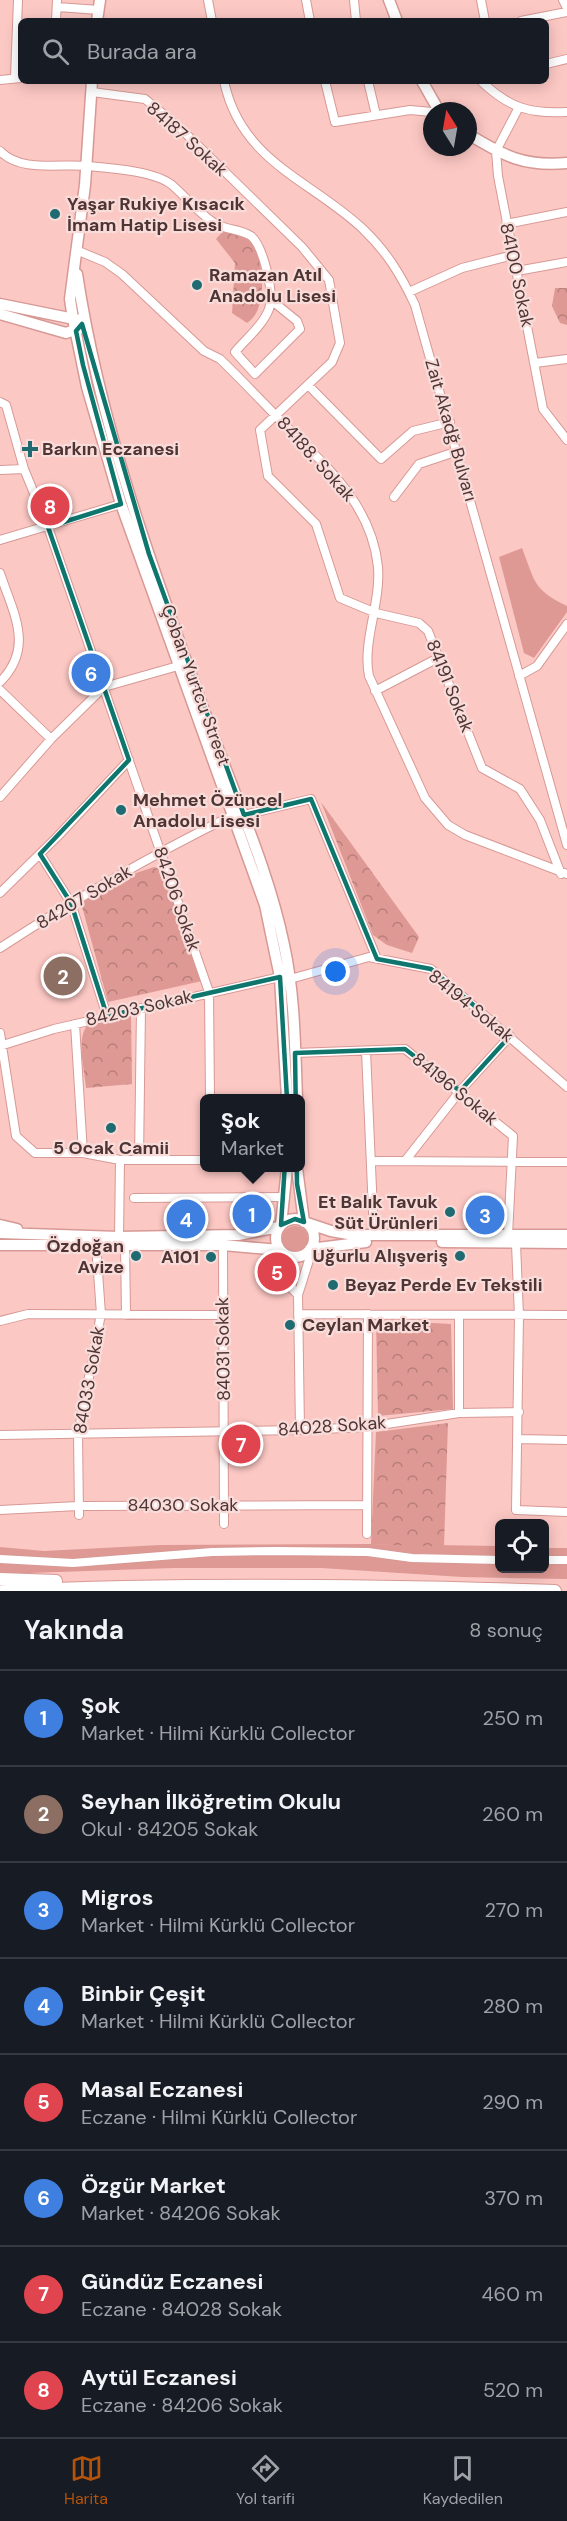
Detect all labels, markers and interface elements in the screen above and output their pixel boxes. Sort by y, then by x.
search box [18,18,549,84]
icon: search [39,35,72,68]
text: Burada ara [87,37,197,66]
street label: 84187 Sokak [141,96,233,182]
north arrow [423,102,477,156]
place label: Yaşar Rukiye Kısacık İmam Hatip Lisesi [67,192,245,237]
marker: Yaşar Rukiye Kısacık İmam Hatip Lisesi [48,207,62,221]
street label: 84100 Sokak [494,221,540,329]
place label: Ramazan Atıl Anadolu Lisesi [209,263,336,308]
marker: Ramazan Atıl Anadolu Lisesi [190,278,204,292]
street label: Zait Akadğ Bulvarı [419,356,483,504]
street label: 84188. Sokak [271,411,361,507]
place label: Barkın Eczanesi [42,437,179,461]
marker: Barkın Eczanesi [23,442,37,456]
pin: 8 [31,484,70,528]
street label: Çoban Yurtcu Street [156,601,236,769]
street label: 84191 Sokak [421,636,479,736]
pin: 6 [72,650,110,696]
place label: Mehmet Özüncel Anadolu Lisesi [133,788,282,833]
marker: Mehmet Özüncel Anadolu Lisesi [114,803,128,817]
street label: 84206 Sokak [148,843,206,955]
street label: 84207 Sokak [32,859,136,935]
pin: 2 [44,954,82,998]
your location [321,957,350,986]
street label: 84194 Sokak [423,964,519,1048]
street label: 84203 Sokak [83,984,195,1032]
street label: 84196 Sokak [407,1047,503,1131]
popup [200,1094,305,1172]
text: Şok [221,1106,260,1135]
marker: 5 Ocak Camii [104,1121,118,1135]
text: Market [221,1135,284,1161]
place label: 5 Ocak Camii [53,1136,169,1160]
place label: Et Balık Tavuk Süt Ürünleri [318,1190,439,1235]
pin: 1 [232,1192,272,1236]
pin: 3 [466,1192,504,1238]
pin: 4 [166,1196,206,1242]
marker: Et Balık Tavuk Süt Ürünleri [443,1205,457,1219]
place label: Özdoğan Avize [46,1234,124,1279]
place label: Uğurlu Alışveriş [312,1244,448,1268]
place label: A101 [161,1245,199,1269]
marker: Özdoğan Avize [129,1249,143,1263]
marker: Uğurlu Alışveriş [453,1249,467,1263]
marker: A101 [204,1250,218,1264]
pin: 5 [258,1250,296,1294]
place label: Beyaz Perde Ev Tekstili [345,1273,542,1297]
marker: Beyaz Perde Ev Tekstili [326,1278,340,1292]
street label: 84031 Sokak [210,1297,236,1401]
place label: Ceylan Market [302,1313,429,1337]
marker: Ceylan Market [283,1318,297,1332]
street label: 84033 Sokak [68,1324,110,1436]
street label: 84028 Sokak [277,1410,387,1442]
pin: 7 [222,1422,260,1466]
street label: 84030 Sokak [128,1493,238,1517]
map controls [495,1519,549,1573]
button: locate [495,1519,549,1573]
text: Yakında [24,1613,124,1647]
text: 8 sonuç [469,1617,543,1643]
text: Şok [81,1691,120,1720]
text: 1 [40,1705,47,1731]
text: 250 m [482,1705,543,1731]
text: Market · Hilmi Kürklü Collector [81,1720,355,1746]
text: Seyhan İlköğretim Okulu [81,1787,341,1816]
text: 2 [38,1801,49,1827]
text: 260 m [482,1801,543,1827]
text: Okul · 84205 Sokak [81,1816,258,1842]
text: Migros [81,1883,153,1912]
text: 3 [37,1897,50,1923]
text: 270 m [485,1897,543,1923]
text: Market · Hilmi Kürklü Collector [81,1912,355,1938]
text: Binbir Çeşit [81,1979,206,2008]
text: 4 [37,1993,50,2019]
text: 280 m [483,1993,543,2019]
text: Market · Hilmi Kürklü Collector [81,2008,355,2034]
text: Masal Eczanesi [81,2075,243,2104]
text: 5 [37,2089,50,2115]
text: 290 m [482,2089,543,2115]
text: Eczane · Hilmi Kürklü Collector [81,2104,357,2130]
text: Özgür Market [81,2171,226,2200]
text: 6 [37,2185,50,2211]
text: 370 m [484,2185,543,2211]
text: Market · 84206 Sokak [81,2200,281,2226]
text: Gündüz Eczanesi [81,2267,263,2296]
text: 7 [38,2281,49,2307]
text: 460 m [481,2281,543,2307]
text: Eczane · 84028 Sokak [81,2296,282,2322]
text: Aytül Eczanesi [81,2363,237,2392]
text: 8 [37,2377,50,2403]
text: 520 m [483,2377,543,2403]
text: Eczane · 84206 Sokak [81,2392,283,2418]
tab: Harita [64,2452,108,2509]
tab: Yol tarifi [236,2452,295,2509]
tab: Kaydedilen [423,2452,503,2509]

